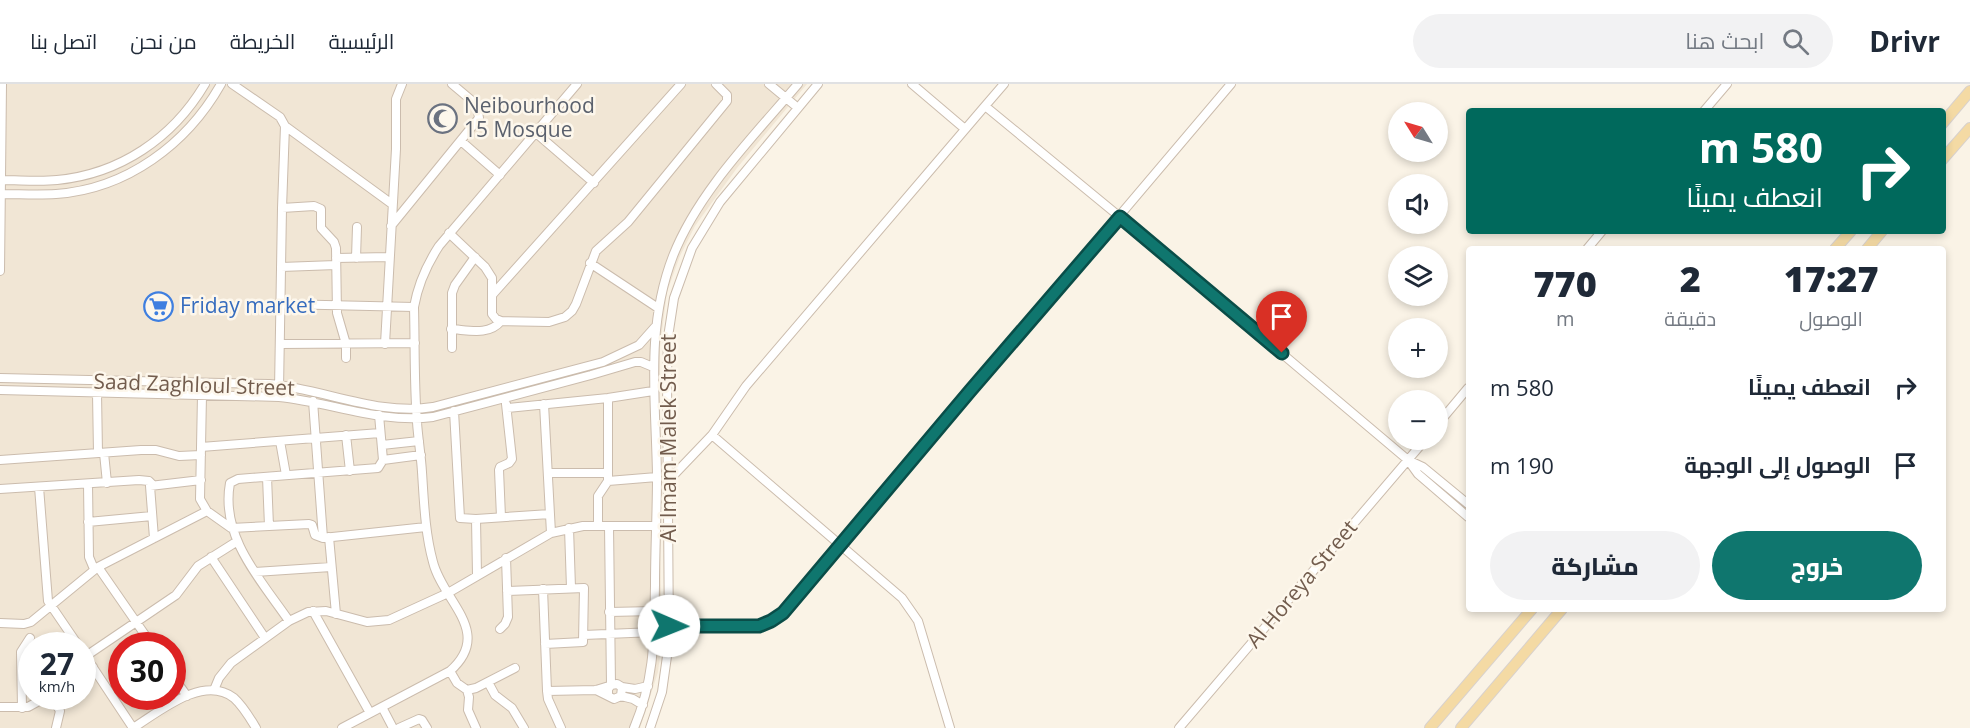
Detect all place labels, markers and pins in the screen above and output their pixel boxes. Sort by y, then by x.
place label: Neibourhood 15 Mosque [464,91,595,143]
mosque icon: Neibourhood 15 Mosque [427,102,459,134]
supermarket icon: Friday market [143,290,175,322]
place label: Friday market [180,291,315,319]
pin [1256,291,1307,353]

